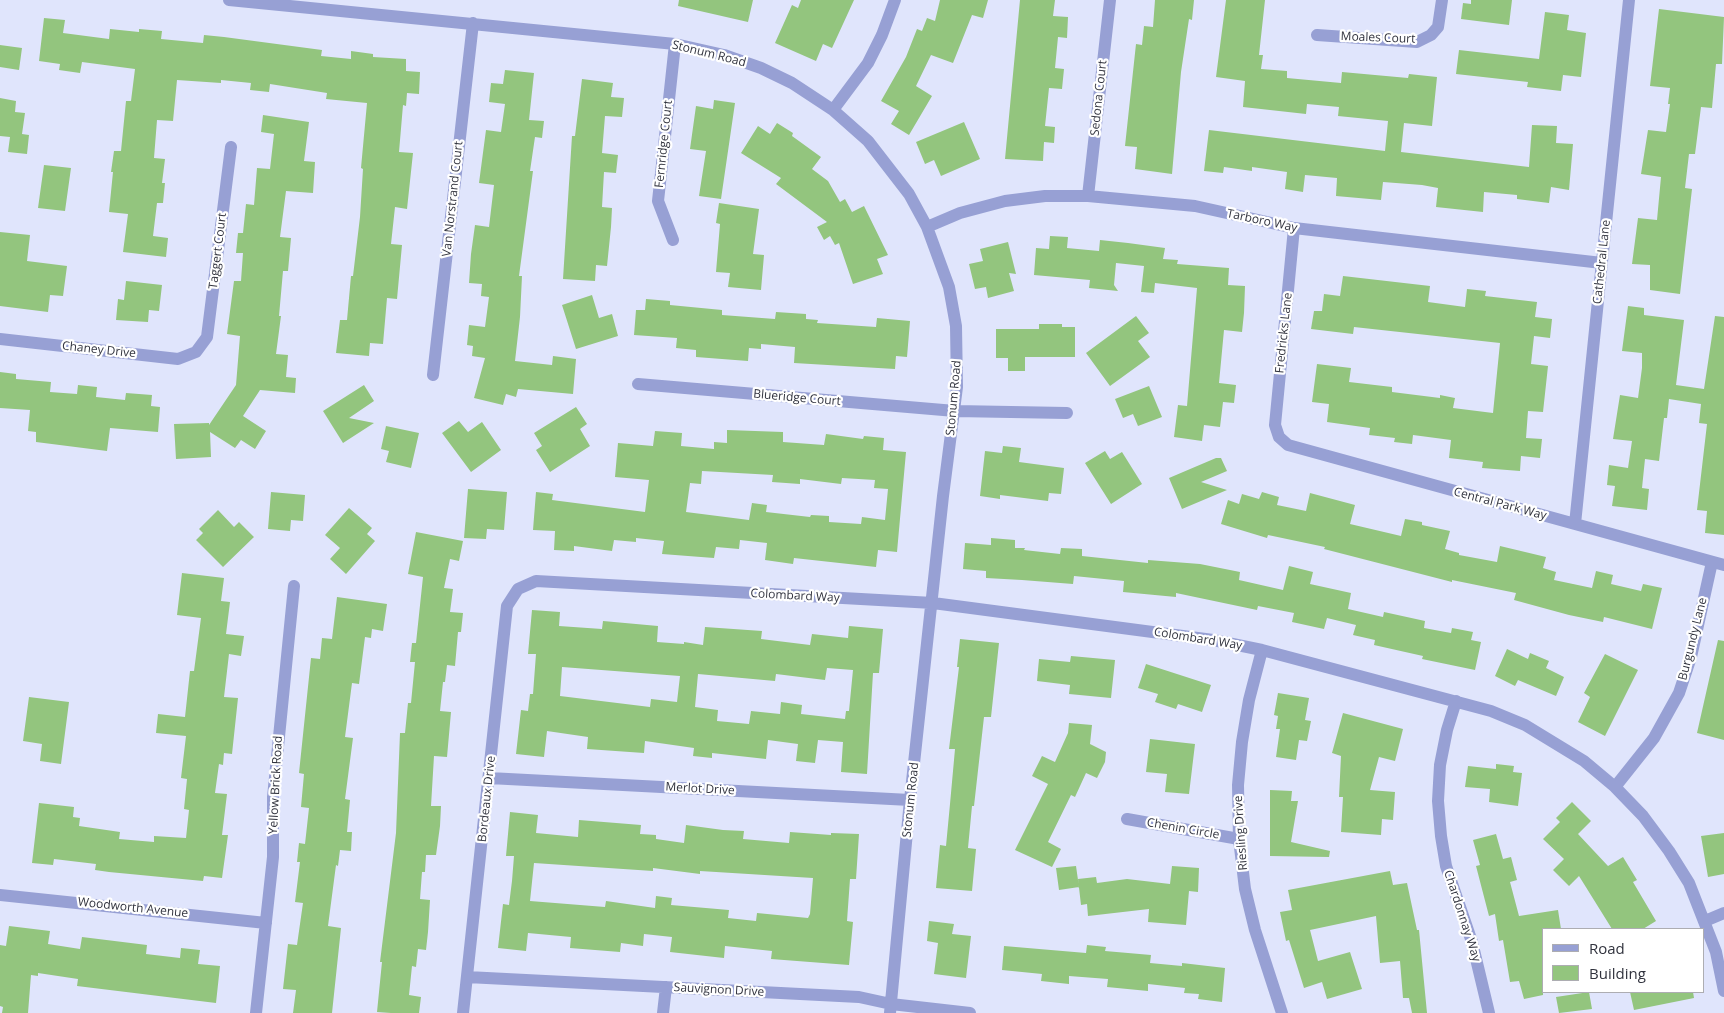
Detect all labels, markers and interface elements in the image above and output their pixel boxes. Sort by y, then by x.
street label: Moales Court [1340,30,1416,46]
street label: Stonum Road [671,38,747,70]
street label: Sedona Court [1088,59,1110,137]
street label: Fernridge Court [652,99,676,189]
street label: Van Norstrand Court [440,140,466,258]
street label: Tarboro Way [1225,206,1299,236]
street label: Taggert Court [206,212,230,290]
street label: Cathedral Lane [1590,219,1614,305]
street label: Fredricks Lane [1273,292,1295,374]
street label: Chaney Drive [61,339,137,361]
street label: Stonum Road [944,360,964,436]
street label: Blueridge Court [753,387,841,409]
street label: Central Park Way [1452,485,1548,523]
street label: Colombard Way [750,586,840,606]
street label: Burgundy Lane [1676,596,1710,682]
street label: Colombard Way [1153,625,1243,653]
street label: Yellow Brick Road [266,735,286,835]
street label: Bordeaux Drive [475,755,499,843]
street label: Stonum Road [900,762,922,838]
street label: Merlot Drive [665,780,735,798]
street label: Riesling Drive [1231,795,1251,871]
street label: Chenin Circle [1146,816,1220,842]
street label: Chardonnay Way [1440,868,1484,964]
street label: Woodworth Avenue [77,895,189,921]
legend [1542,928,1704,993]
text: Road [1589,938,1625,958]
text: Building [1589,963,1646,983]
street label: Sauvignon Drive [673,980,765,1000]

